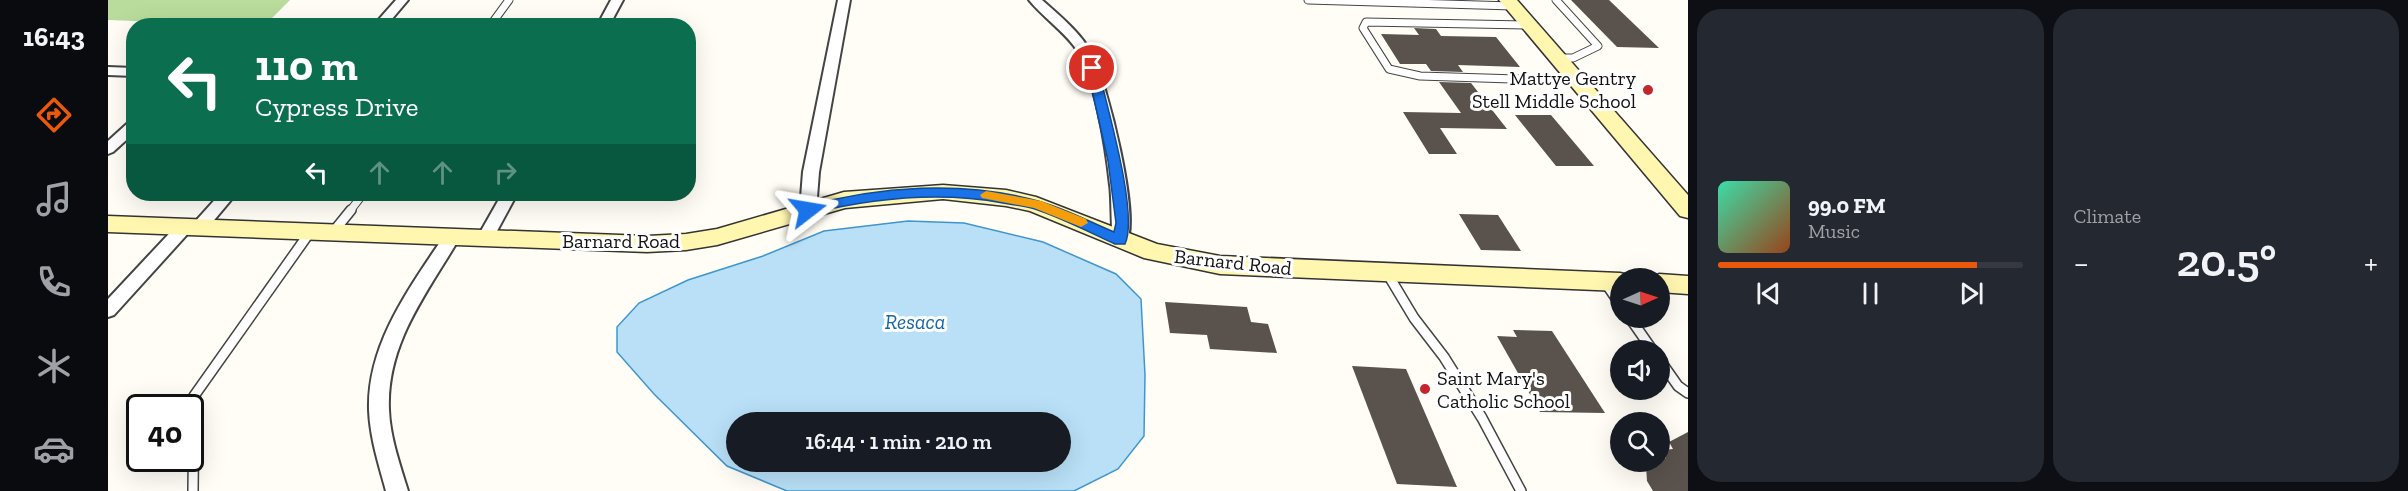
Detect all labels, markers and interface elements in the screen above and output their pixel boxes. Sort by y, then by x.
text: 16:43 [23,21,85,53]
text: 110 m [255,40,358,91]
icon: left [156,42,234,120]
pin [1066,42,1117,93]
icon: arrive [1075,51,1108,84]
place label: Mattye Gentry Stell Middle School [1472,66,1637,113]
marker: Mattye Gentry Stell Middle School [1641,83,1655,97]
text: Cypress Drive [255,91,418,123]
icon: directions [33,94,75,136]
icon: left [300,156,333,189]
icon: ahead [363,156,396,189]
icon: ahead [426,156,459,189]
icon: right [489,156,522,189]
icon: music [33,178,75,220]
position arrow [776,178,840,242]
text: 99.0 FM [1808,192,1886,219]
text: Climate [2074,204,2141,228]
text: Music [1808,219,1860,243]
street label: Barnard Road [562,229,680,253]
text: 20.5° [2177,234,2277,288]
text: − [2074,243,2089,282]
text: + [2364,243,2378,282]
street label: Barnard Road [1173,244,1293,280]
icon: phone [33,261,75,303]
north arrow [1610,268,1670,328]
map controls [1610,268,1670,472]
icon: previous [1752,277,1785,310]
icon: pause [1854,277,1887,310]
icon: next [1955,277,1988,310]
water label: Resaca [885,309,945,334]
button: sound [1610,340,1670,400]
icon: climate [33,345,75,387]
place label: Saint Mary's Catholic School [1437,366,1570,413]
marker: Saint Mary's Catholic School [1418,382,1432,396]
speed limit sign: 40 [126,394,204,472]
button: search [1610,412,1670,472]
icon: car [33,428,75,470]
text: 16:44 · 1 min · 210 m [805,428,992,455]

